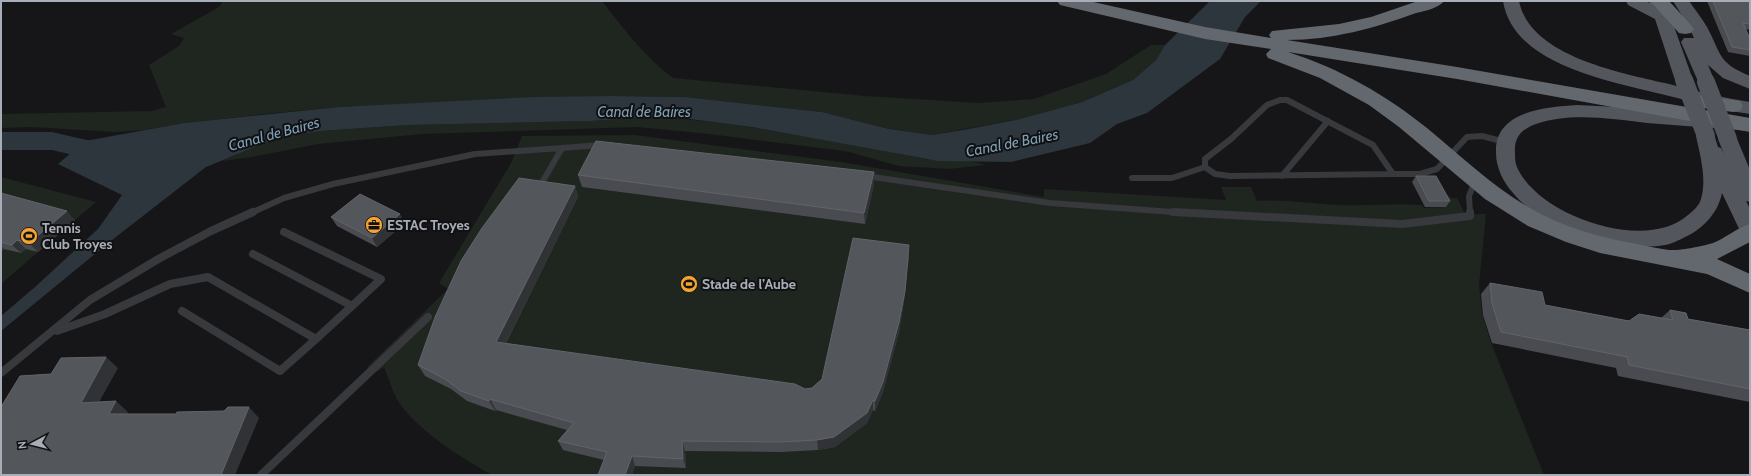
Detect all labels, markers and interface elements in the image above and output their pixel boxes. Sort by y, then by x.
water label: Canal de Baires [597,103,691,121]
water label: Canal de Baires [226,113,322,155]
water label: Canal de Baires [964,125,1060,161]
office icon: ESTAC Troyes [364,215,384,235]
place label: ESTAC Troyes [387,216,470,234]
place label: Tennis Club Troyes [42,219,112,253]
sports icon: Tennis Club Troyes [19,226,39,246]
sports icon: Stade de l’Aube [679,274,699,294]
place label: Stade de l’Aube [702,275,796,293]
north arrow [12,424,52,464]
text: N [15,441,29,450]

